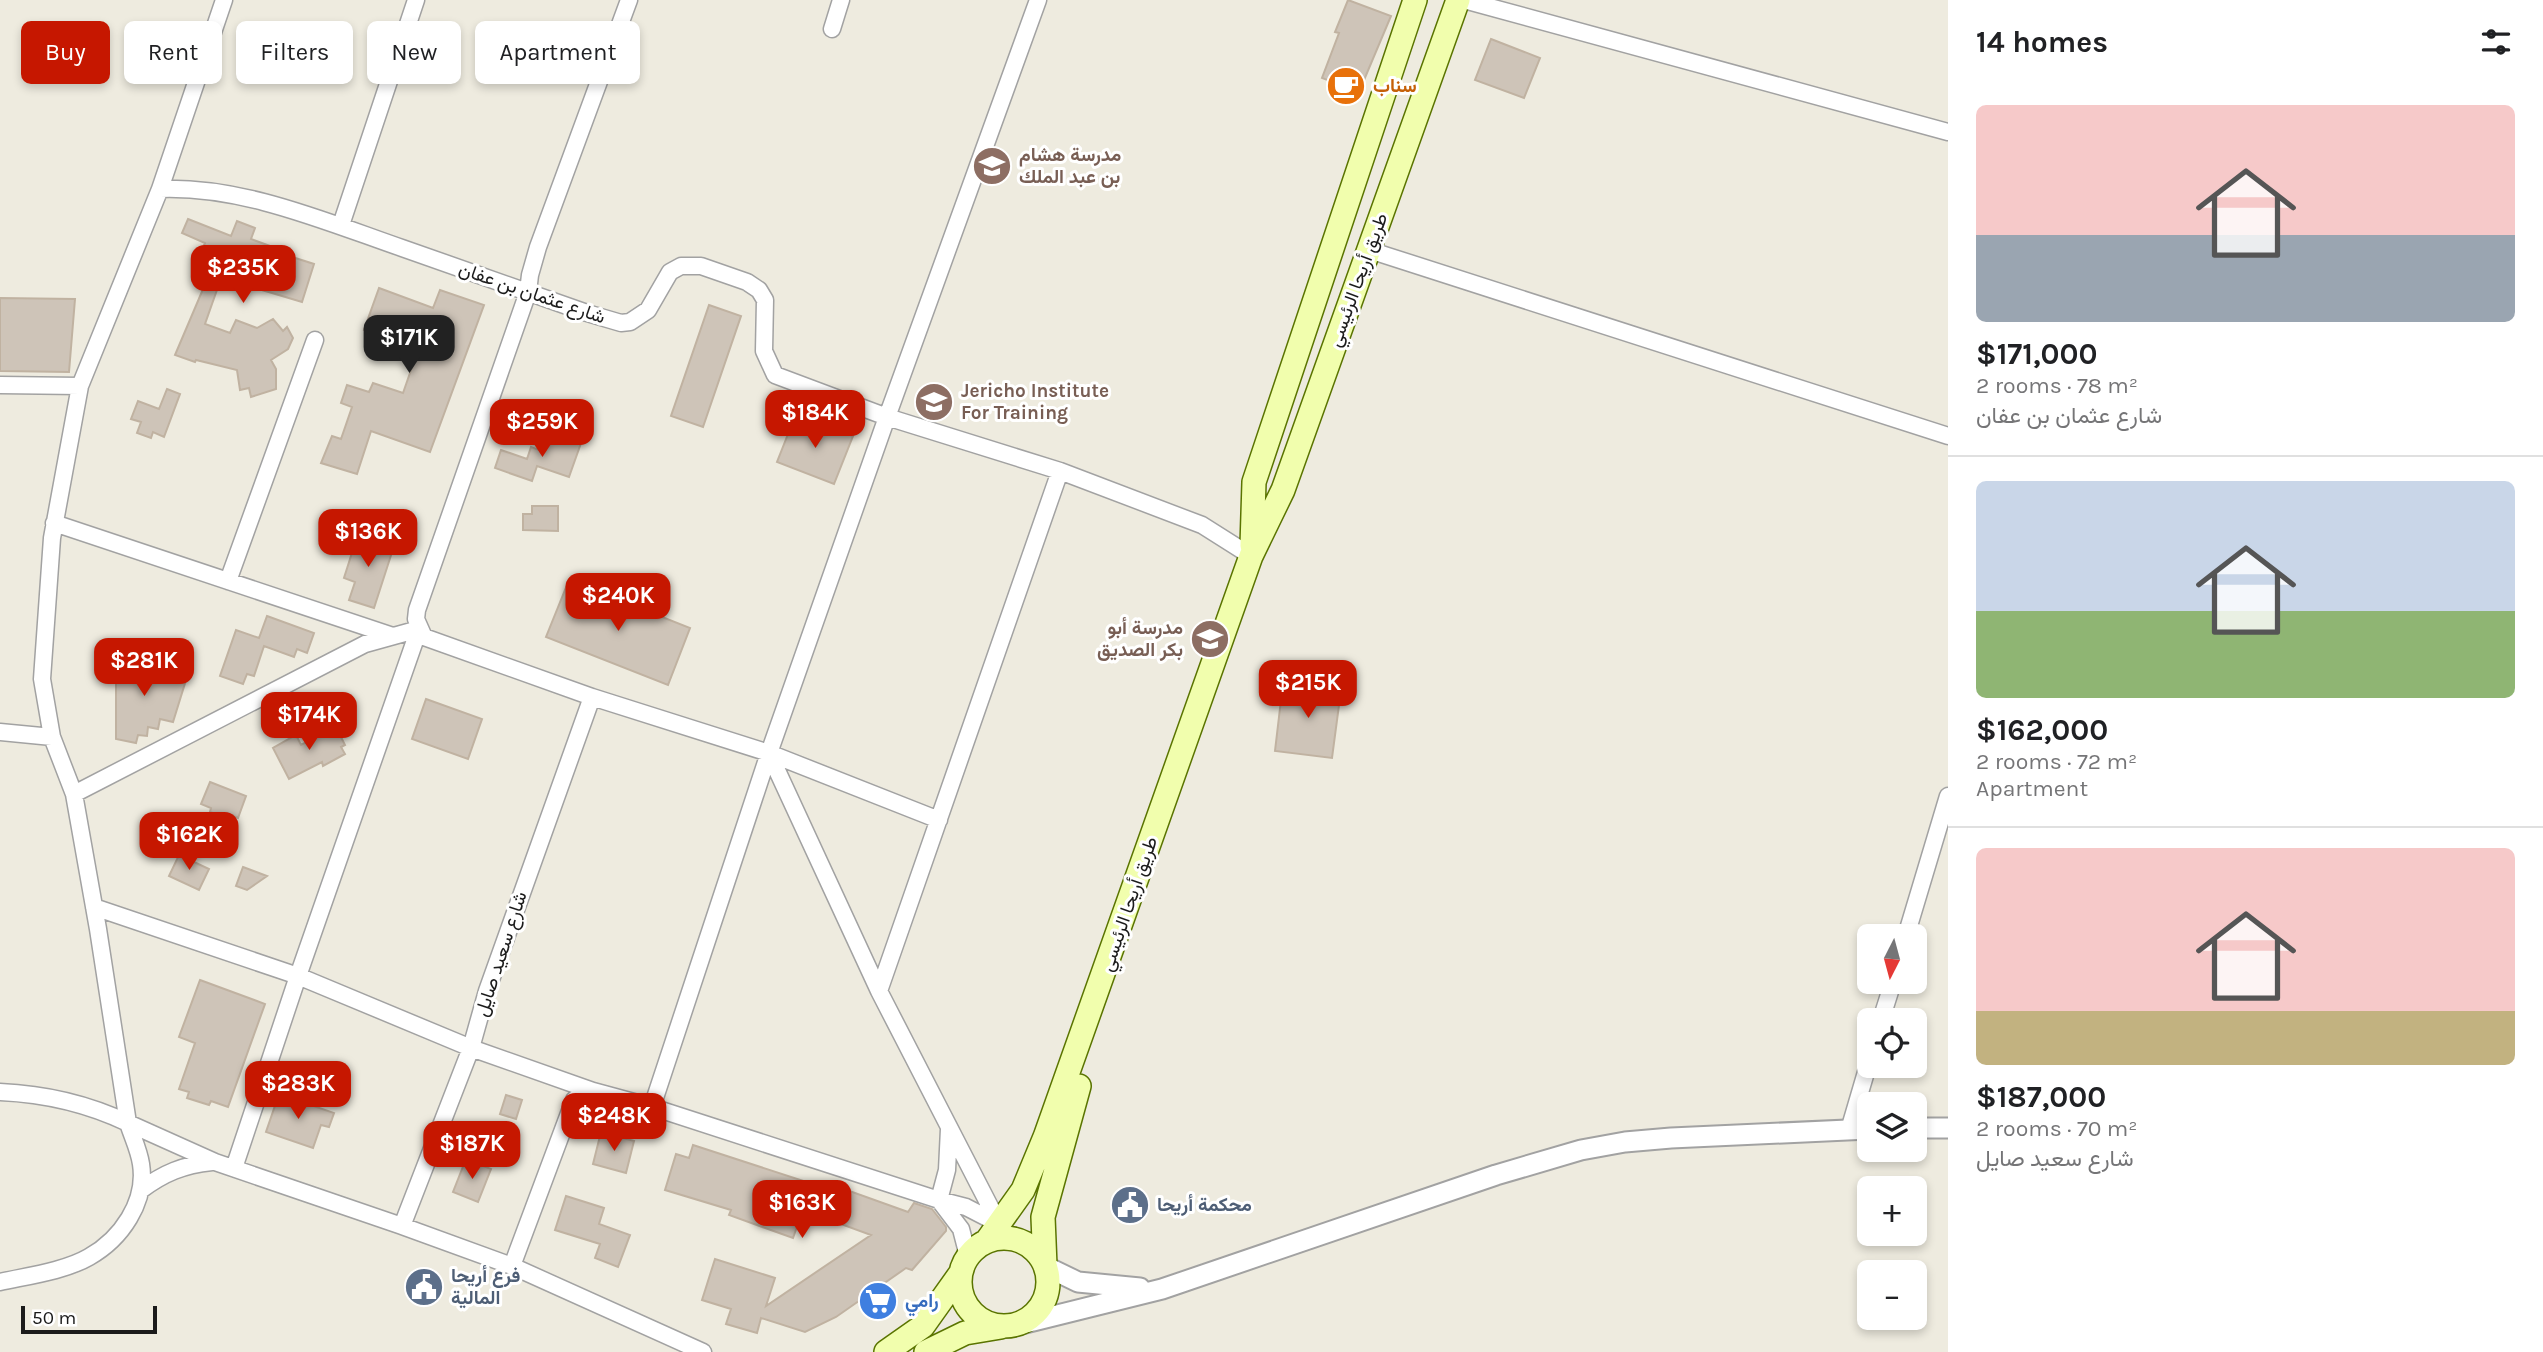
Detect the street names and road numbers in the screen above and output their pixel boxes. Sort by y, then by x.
street label: طريق أريحا الرئيسي [1324,210,1396,351]
street label: شارع عثمان بن عفان [455,258,608,329]
street label: طريق أريحا الرئيسي [1096,834,1166,976]
street label: شارع سعيد صايل [470,889,533,1020]

